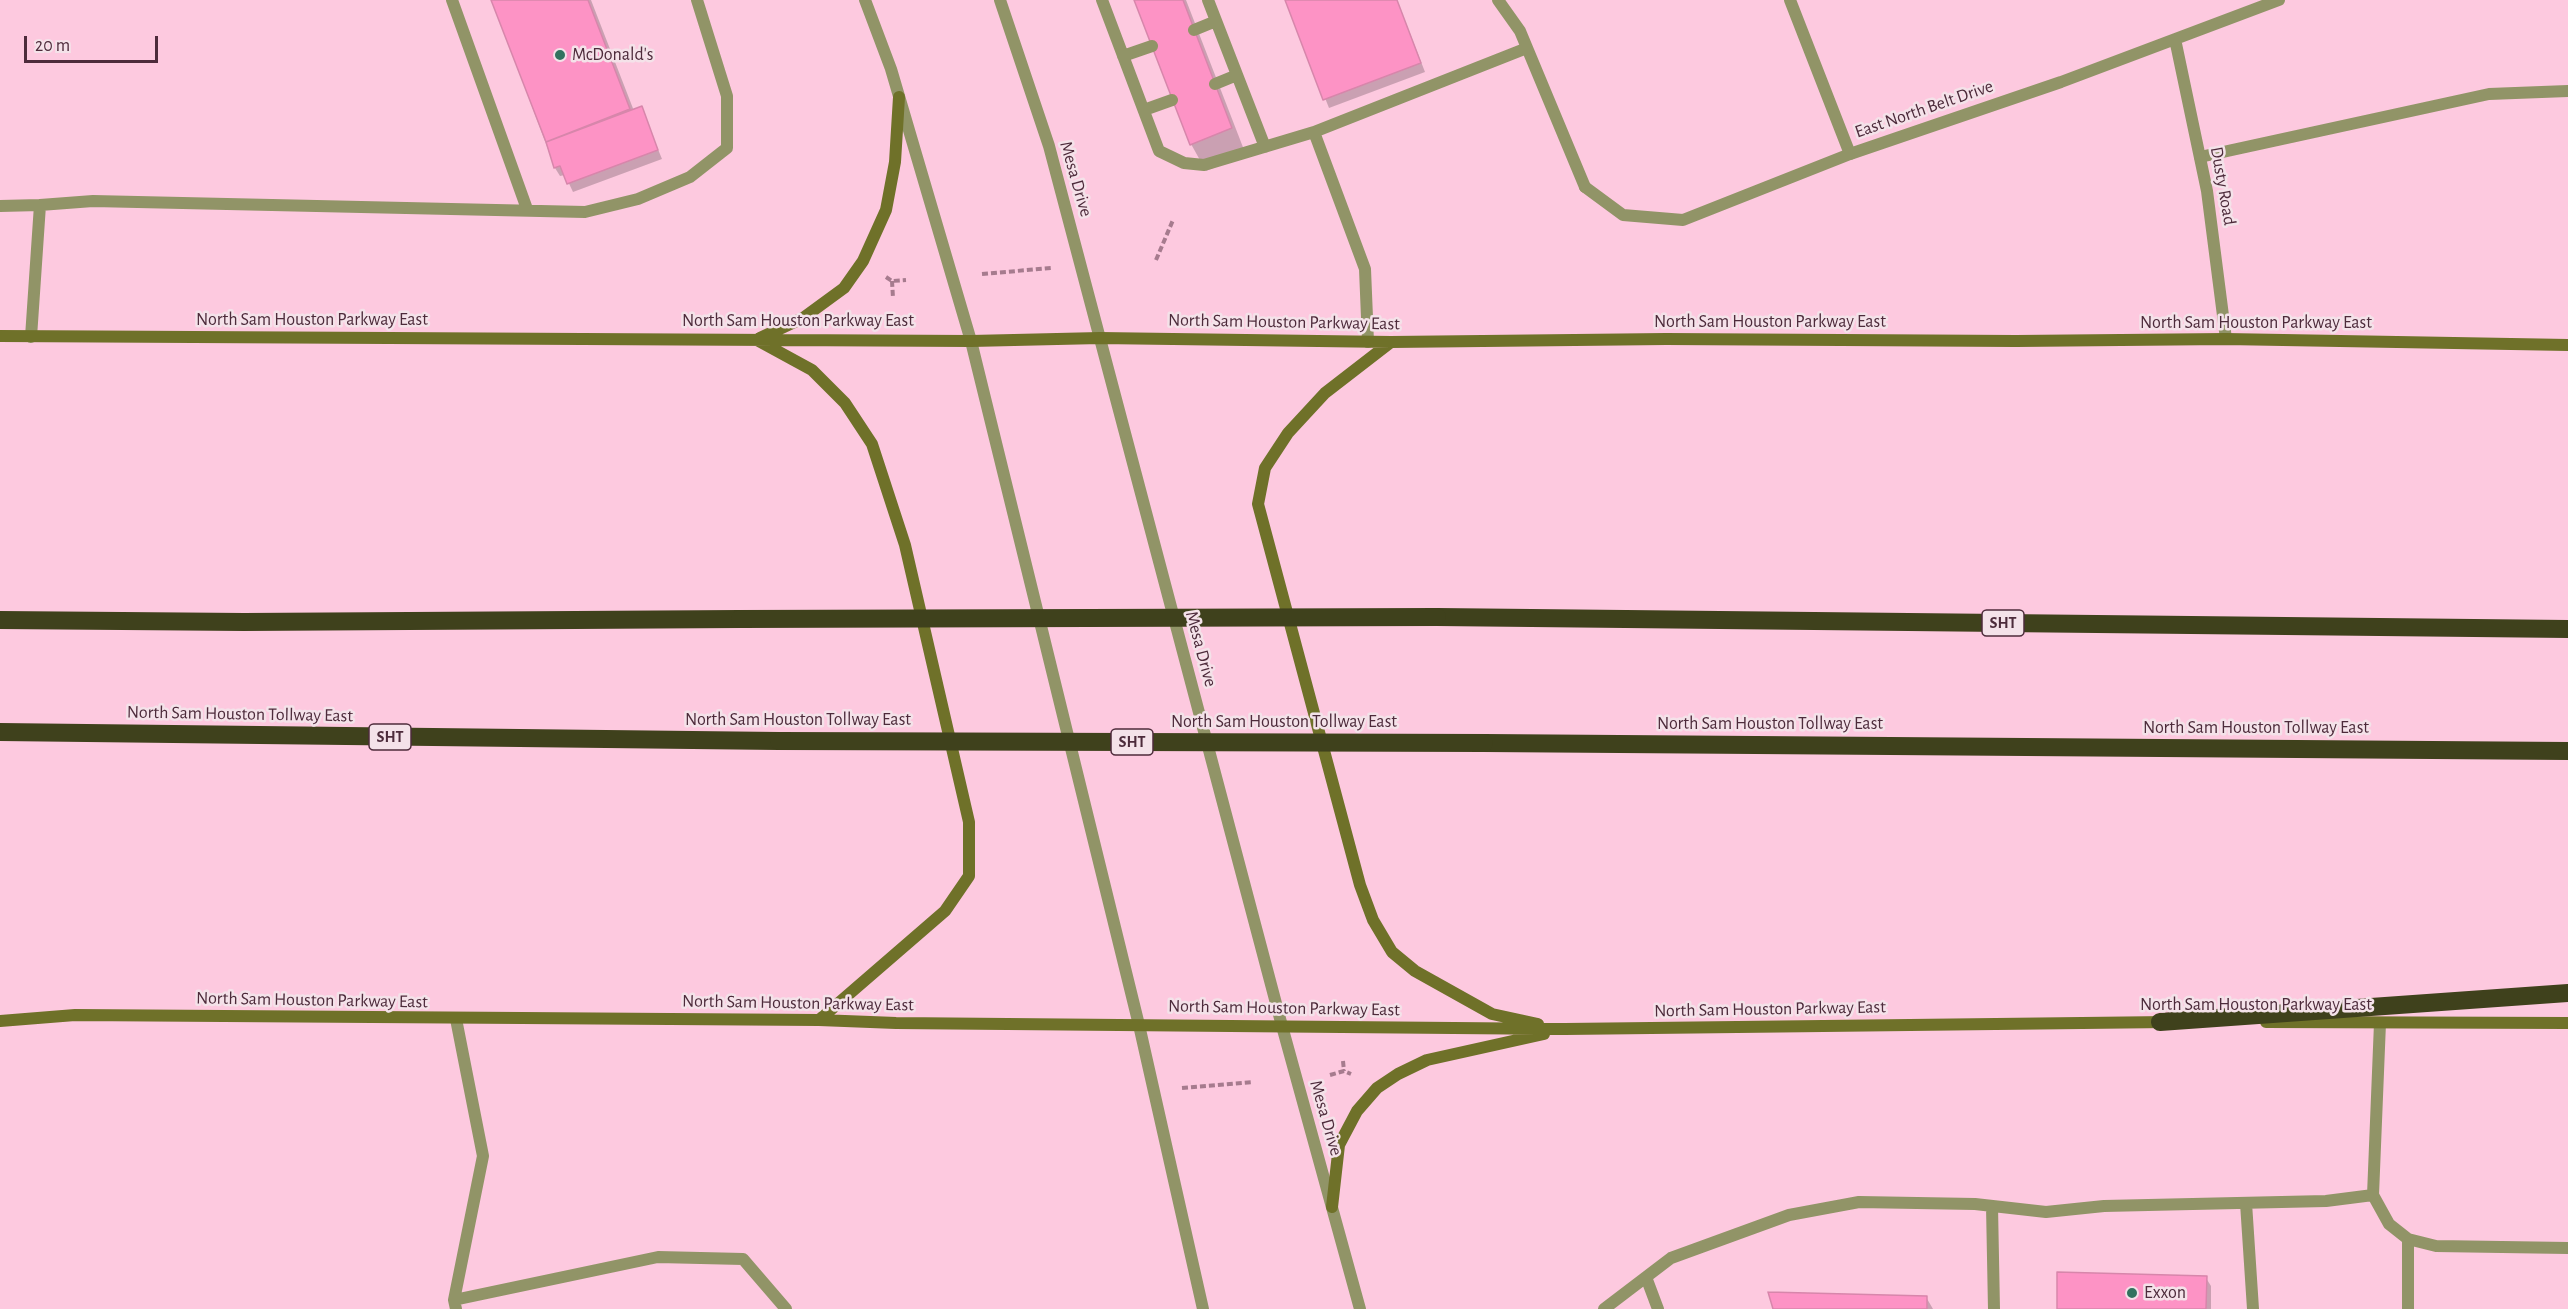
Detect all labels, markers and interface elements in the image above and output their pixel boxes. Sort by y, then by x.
scale bar [27,24,160,62]
text: 20 m [35,37,70,55]
place label: McDonald's [572,44,654,66]
marker: McDonald's [553,48,567,62]
street label: East North Belt Drive [1852,75,1996,143]
street label: Mesa Drive [1055,139,1097,219]
street label: Dusty Road [2205,145,2241,227]
street label: North Sam Houston Parkway East [196,309,428,331]
street label: North Sam Houston Parkway East [1168,309,1400,335]
street label: North Sam Houston Parkway East [682,310,914,332]
street label: North Sam Houston Parkway East [1654,311,1886,333]
street label: North Sam Houston Parkway East [2140,312,2372,334]
street label: Mesa Drive [1181,609,1221,689]
road number: SHT [1982,610,2024,636]
street label: North Sam Houston Tollway East [127,701,353,727]
street label: North Sam Houston Tollway East [685,709,911,731]
street label: North Sam Houston Tollway East [1171,711,1397,733]
street label: North Sam Houston Tollway East [1657,713,1883,735]
street label: North Sam Houston Tollway East [2143,717,2369,739]
road number: SHT [369,724,411,750]
road number: SHT [1111,729,1153,755]
street label: North Sam Houston Parkway East [196,987,428,1013]
street label: North Sam Houston Parkway East [682,990,914,1016]
street label: North Sam Houston Parkway East [2140,994,2372,1016]
street label: North Sam Houston Parkway East [1168,995,1400,1021]
street label: North Sam Houston Parkway East [1654,996,1886,1022]
street label: Mesa Drive [1305,1078,1347,1158]
place label: Exxon [2144,1282,2186,1304]
marker: Exxon [2125,1286,2139,1300]

